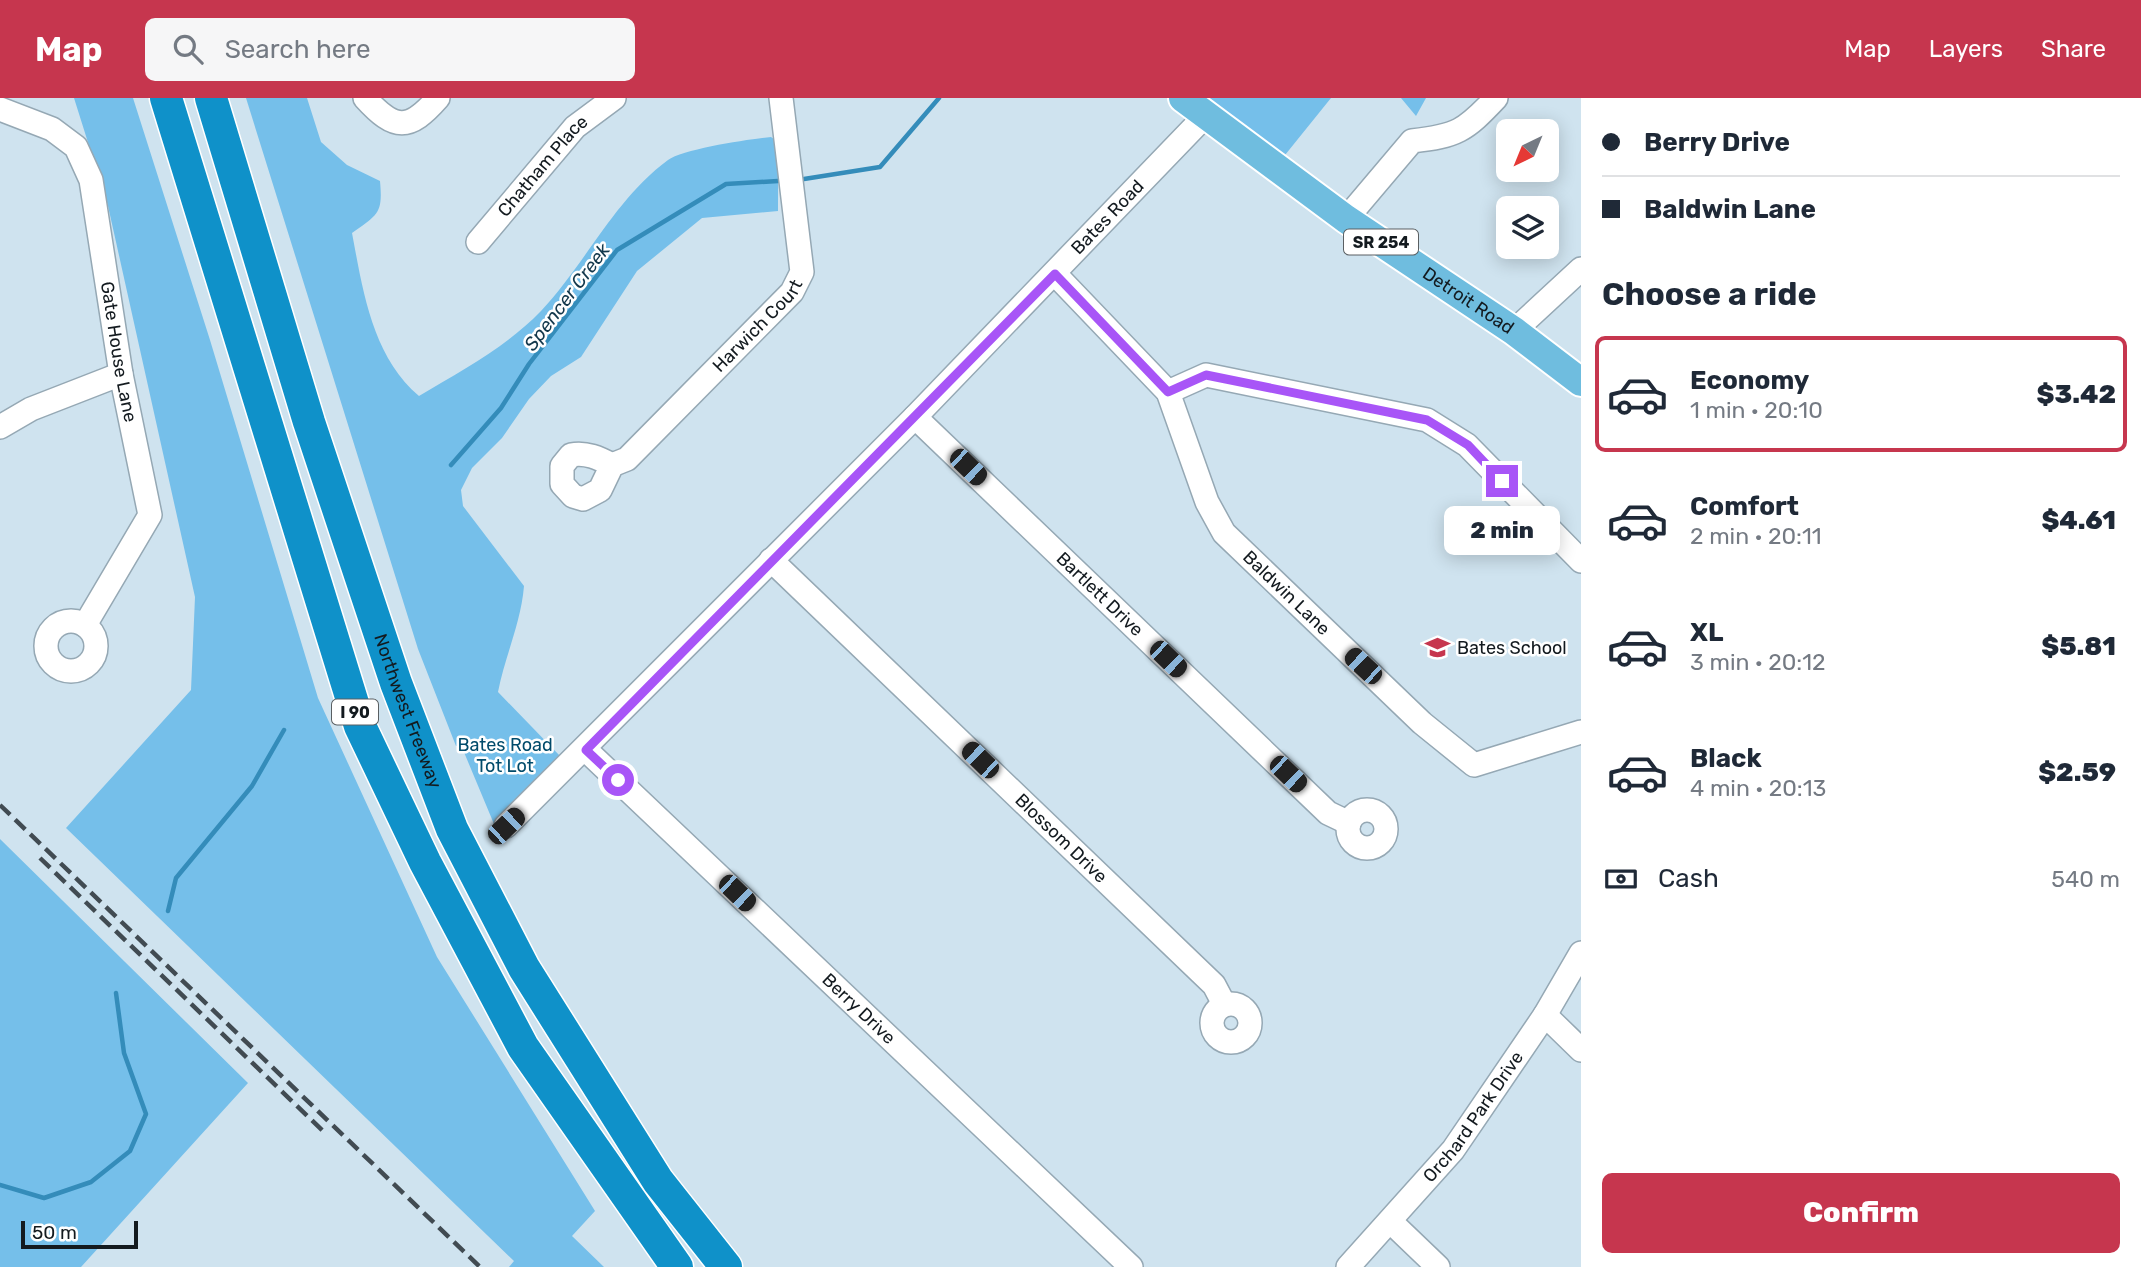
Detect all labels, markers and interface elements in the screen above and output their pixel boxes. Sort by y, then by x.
search box [145,18,635,81]
text: Map [35,30,103,69]
icon: search [169,30,207,68]
text: Search here [225,34,370,65]
text: Map [1844,35,1891,63]
text: Layers [1929,35,2003,63]
text: Share [2041,35,2106,63]
street label: Chatham Place [493,110,592,221]
north arrow [1496,119,1559,182]
map controls [1496,119,1559,259]
text: Berry Drive [1644,127,1790,158]
street label: Bates Road [1067,175,1149,259]
text: Baldwin Lane [1644,194,1816,225]
button: layers [1496,196,1559,259]
road number: SR 254 [1344,230,1418,254]
water label: Spencer Creek [519,239,615,355]
street label: Detroit Road [1419,262,1518,339]
text: Choose a ride [1602,275,1816,313]
street label: Harwich Court [708,276,807,377]
street label: Gate House Lane [96,280,142,424]
icon: car [1606,363,1669,426]
text: Economy [1690,365,1809,396]
text: $3.42 [2037,379,2116,410]
text: 1 min · 20:10 [1690,396,1823,424]
car [946,445,991,489]
route end [1486,465,1518,497]
icon: car [1606,489,1669,552]
text: Comfort [1690,491,1799,522]
text: $4.61 [2041,505,2116,536]
callout: 2 min [1444,506,1560,555]
text: 2 min [1470,516,1534,544]
text: 2 min · 20:11 [1690,522,1822,550]
street label: Baldwin Lane [1238,546,1335,640]
street label: Bartlett Drive [1052,547,1148,641]
icon: car [1606,615,1669,678]
text: XL [1690,617,1723,648]
street label: Northwest Freeway [369,631,446,792]
text: $5.81 [2041,631,2116,662]
school or university icon: Bates School [1423,634,1451,662]
car [1146,637,1191,681]
place label: Bates School [1457,637,1567,659]
car [1341,644,1386,688]
text: 3 min · 20:12 [1690,648,1826,676]
road number: I 90 [332,699,378,724]
park label: Bates Road Tot Lot [457,734,553,777]
car [958,738,1003,782]
icon: car [1606,741,1669,804]
text: Black [1690,743,1762,774]
car [1266,752,1311,796]
text: $2.59 [2038,757,2116,788]
route start [602,764,634,796]
text: 4 min · 20:13 [1690,774,1826,802]
street label: Blossom Drive [1010,789,1112,888]
car [484,804,529,848]
icon: cash [1602,860,1640,898]
text: Cash [1658,863,1719,894]
text: 540 m [2051,865,2120,893]
car [715,871,760,915]
street label: Berry Drive [817,969,900,1049]
street label: Orchard Park Drive [1418,1047,1528,1187]
button: Confirm [1602,1173,2120,1253]
scale bar [21,1218,138,1250]
text: 50 m [32,1221,77,1244]

